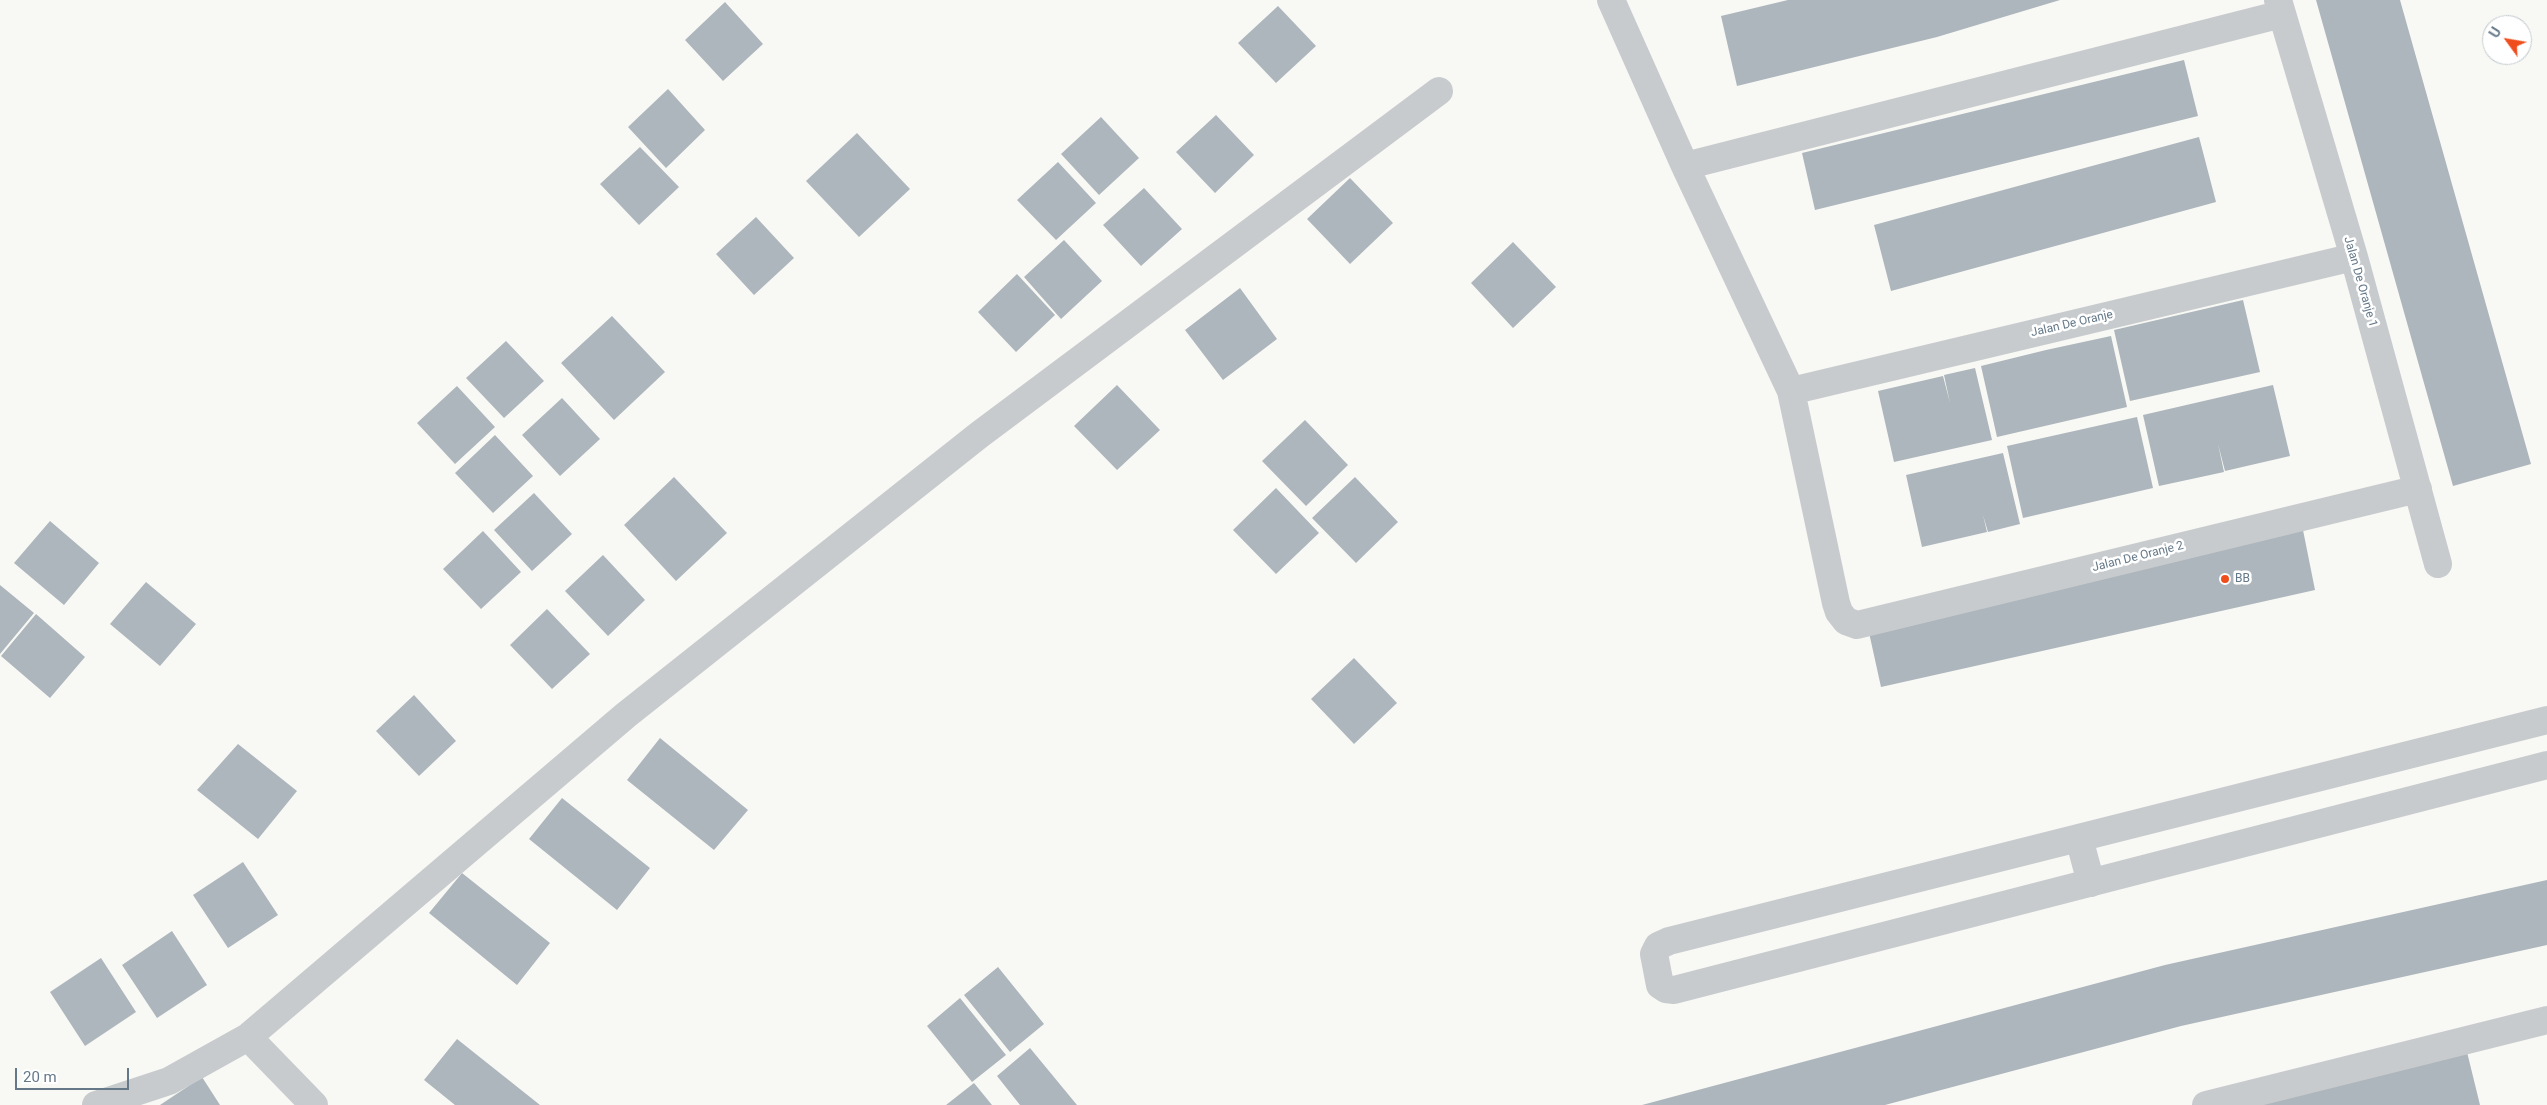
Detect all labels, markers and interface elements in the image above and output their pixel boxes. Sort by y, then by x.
north arrow [2482,15,2532,65]
text: U [2486,24,2504,41]
street label: Jalan De Oranje 1 [2340,235,2380,329]
street label: Jalan De Oranje [2030,308,2114,340]
street label: Jalan De Oranje 2 [2091,539,2185,575]
place label: BB [2235,572,2250,586]
marker: BB [2219,573,2231,585]
scale bar [18,1058,131,1090]
text: 20 m [23,1068,57,1086]

